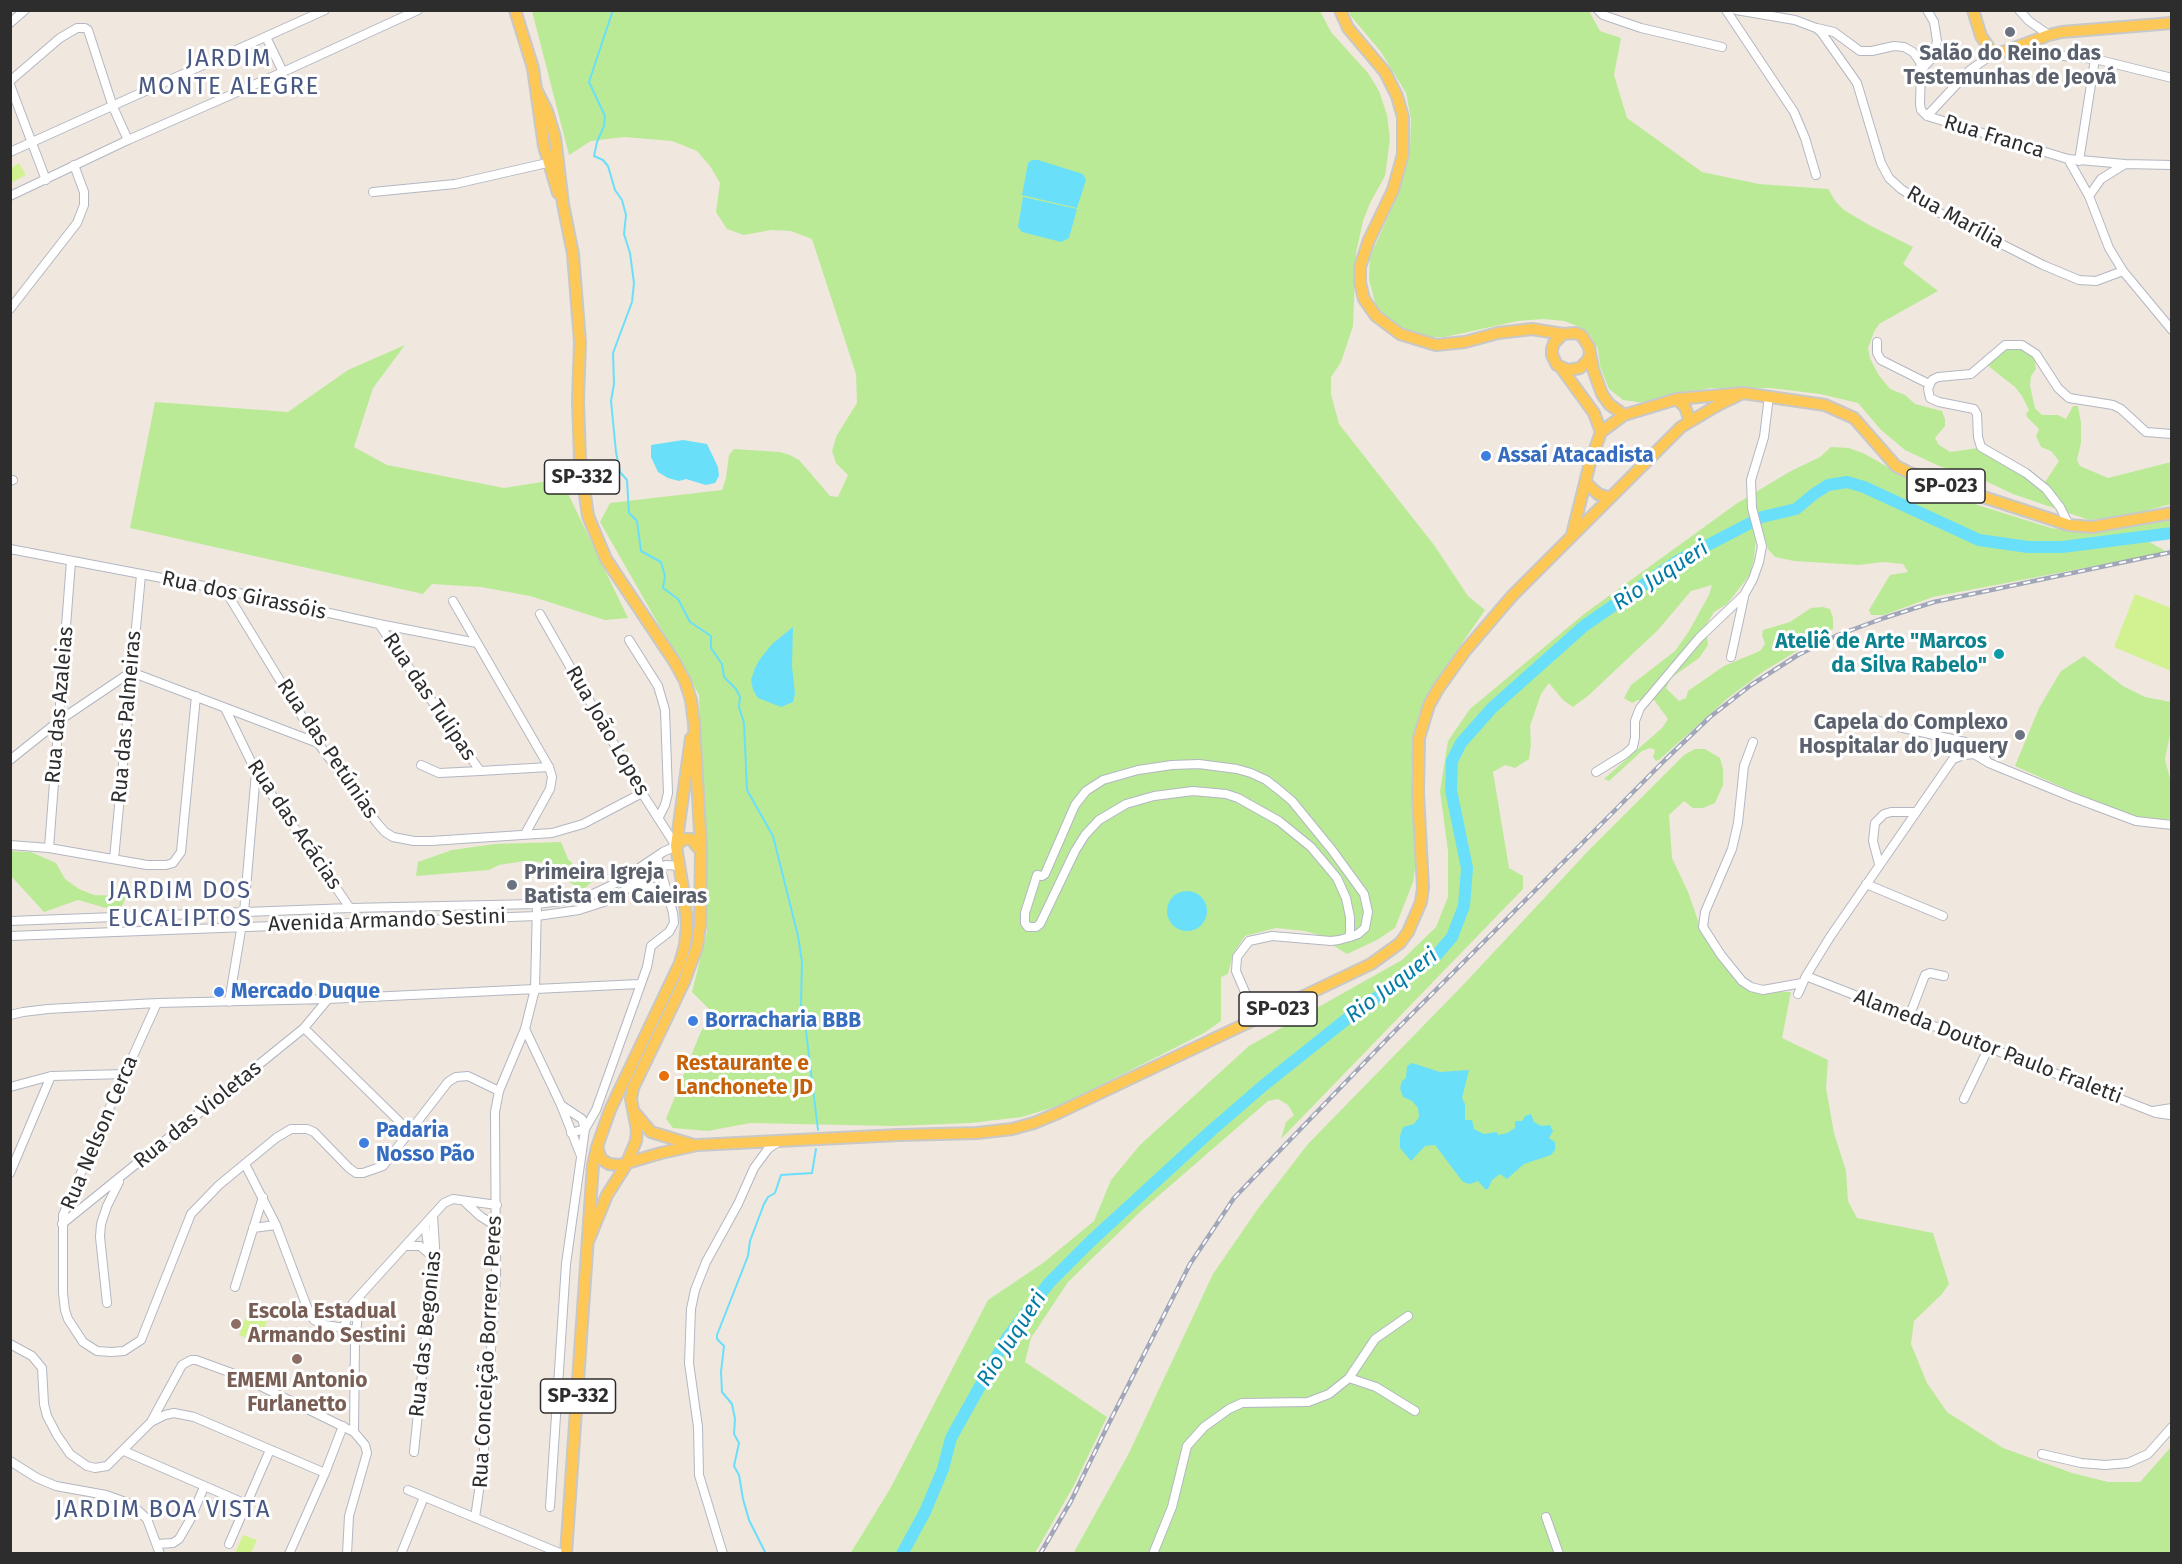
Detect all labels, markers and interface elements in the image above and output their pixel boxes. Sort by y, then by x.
marker: Salão do Reino das Testemunhas de Jeová [2003,25,2017,39]
place label: Salão do Reino das Testemunhas de Jeová [1904,41,2116,91]
district label: JARDIM MONTE ALEGRE [138,45,320,101]
street label: Rua Franca [1941,110,2047,164]
street label: Rua Marília [1902,181,2008,255]
place label: Assaí Atacadista [1498,443,1654,469]
marker: Assaí Atacadista [1479,449,1493,463]
road number: SP-332 [544,460,620,494]
road number: SP-023 [1907,469,1985,503]
water label: Rio Juqueri [1608,535,1714,617]
street label: Rua dos Girassóis [160,566,328,626]
street label: Rua das Azaleias [41,625,79,785]
street label: Rua das Tulipas [377,628,481,766]
place label: Ateliê de Arte "Marcos da Silva Rabelo" [1775,629,1987,679]
street label: Rua das Palmeiras [107,630,147,804]
marker: Ateliê de Arte "Marcos da Silva Rabelo" [1992,647,2006,661]
street label: Rua João Lopes [560,662,654,800]
street label: Rua das Petúnias [271,674,383,824]
place label: Capela do Complexo Hospitalar do Juquery [1799,710,2008,760]
marker: Capela do Complexo Hospitalar do Juquery [2013,728,2027,742]
street label: Rua das Acácias [241,755,347,895]
place label: Primeira Igreja Batista em Caieiras [524,860,707,910]
district label: JARDIM DOS EUCALIPTOS [108,877,252,933]
marker: Primeira Igreja Batista em Caieiras [505,878,519,892]
street label: Avenida Armando Sestini [268,904,506,938]
water label: Rio Juqueri [1341,943,1443,1029]
place label: Mercado Duque [231,979,380,1005]
street label: Alameda Doutor Paulo Fraletti [1850,984,2126,1110]
marker: Mercado Duque [212,985,226,999]
road number: SP-023 [1239,992,1317,1026]
place label: Borracharia BBB [705,1008,861,1034]
marker: Borracharia BBB [686,1014,700,1028]
place label: Restaurante e Lanchonete JD [676,1051,813,1101]
street label: Rua Nelson Cerca [56,1052,144,1214]
street label: Rua das Violetas [129,1056,267,1174]
marker: Restaurante e Lanchonete JD [657,1069,671,1083]
place label: Padaria Nosso Pão [376,1118,475,1168]
marker: Padaria Nosso Pão [357,1136,371,1150]
street label: Rua Conceição Borrero Peres [468,1215,508,1489]
street label: Rua das Begonias [405,1249,447,1419]
water label: Rio Juqueri [971,1286,1053,1392]
place label: Escola Estadual Armando Sestini [248,1299,406,1349]
marker: Escola Estadual Armando Sestini [229,1317,243,1331]
marker: EMEMI Antonio Furlanetto [290,1352,304,1366]
place label: EMEMI Antonio Furlanetto [226,1368,368,1418]
road number: SP-332 [540,1379,616,1413]
district label: JARDIM BOA VISTA [55,1496,271,1524]

